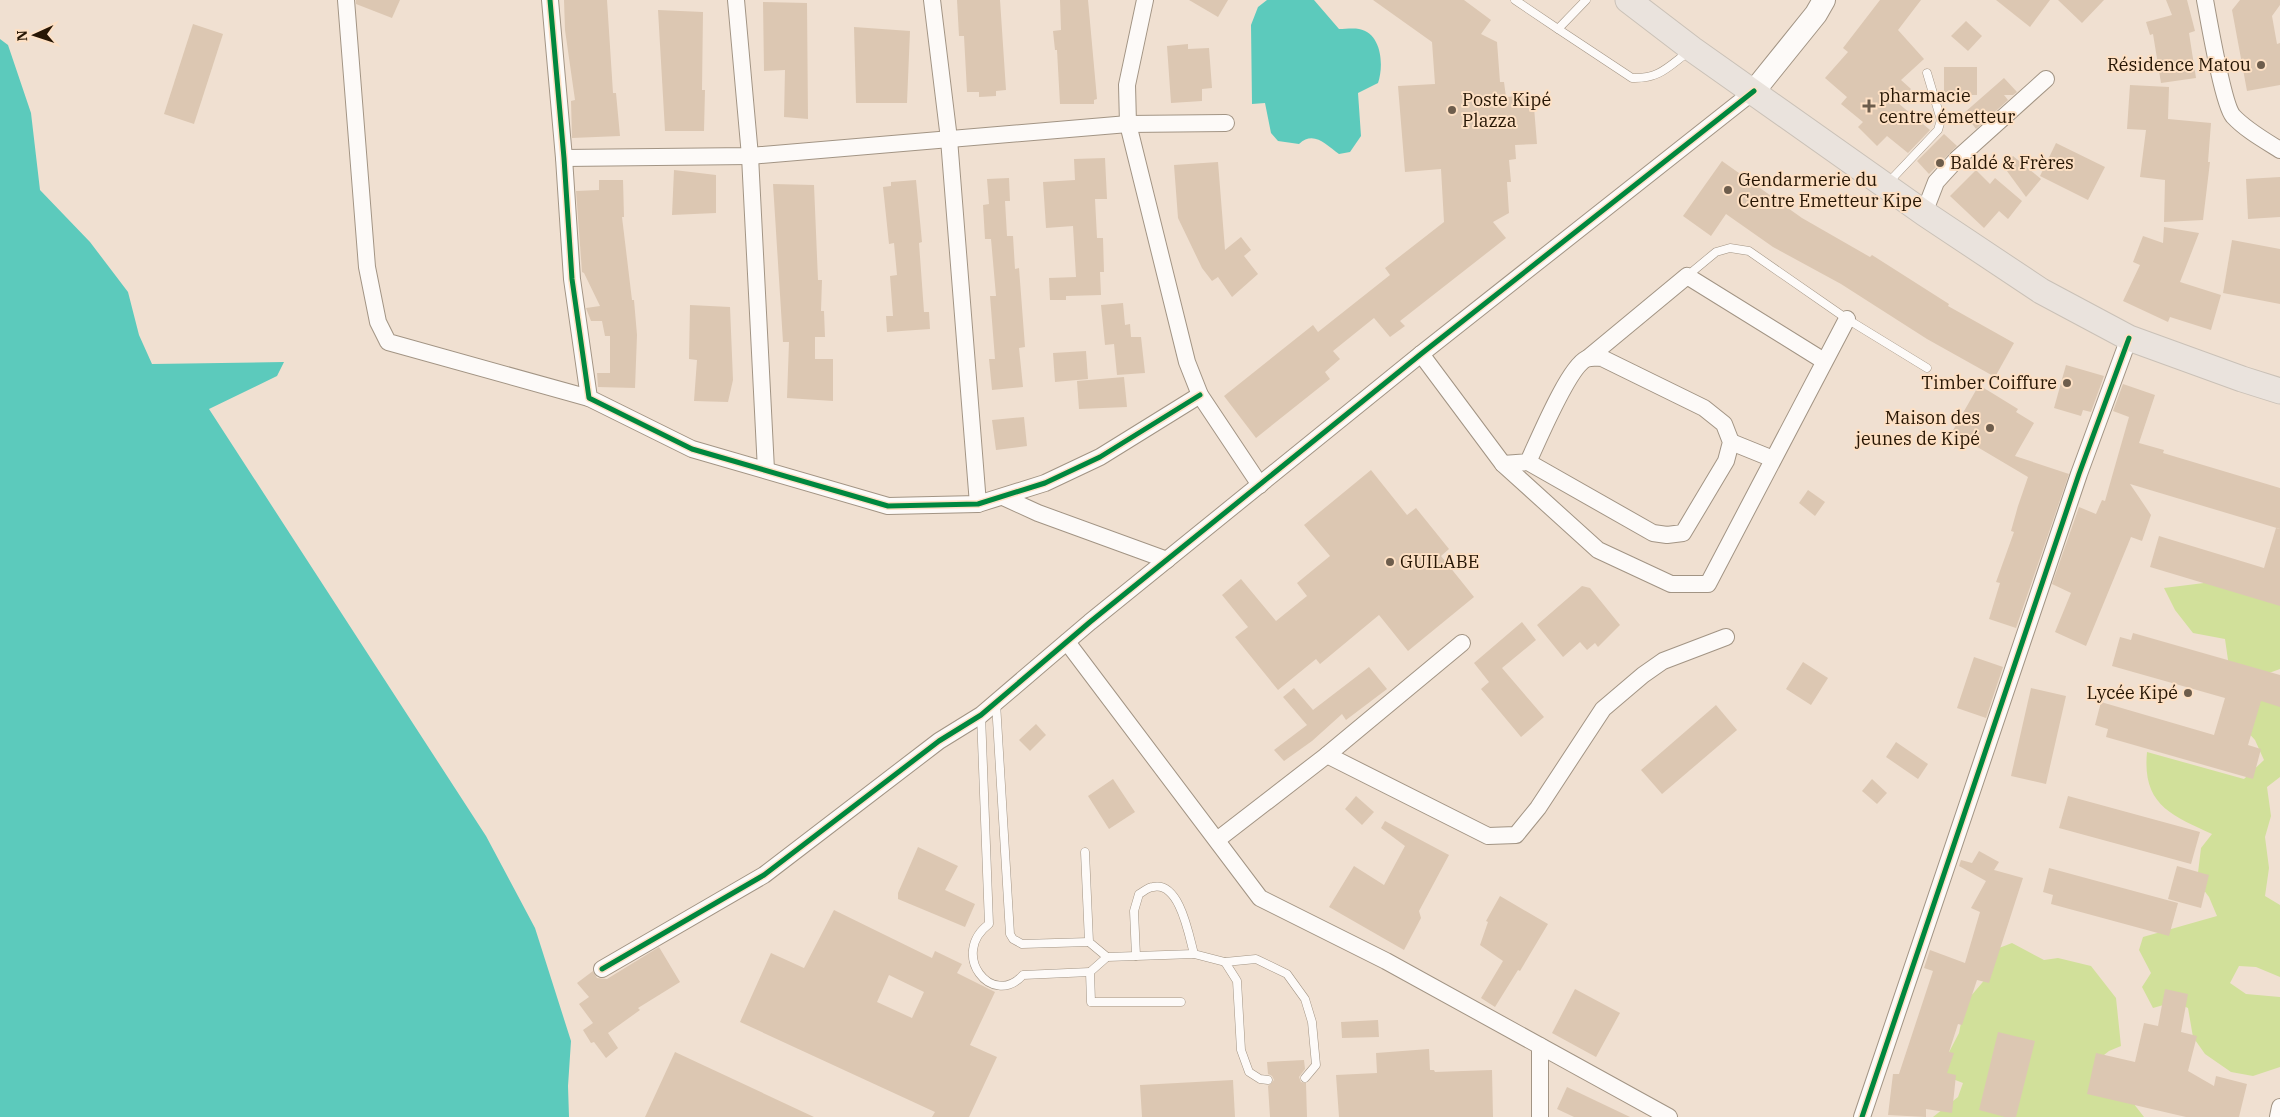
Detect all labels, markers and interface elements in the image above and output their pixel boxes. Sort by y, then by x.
north arrow [10,10,60,60]
text: N [13,30,31,42]
place label: Résidence Matou [2107,53,2251,76]
marker: Résidence Matou [2255,59,2267,71]
place label: pharmacie centre émetteur [1879,84,2015,128]
place label: Poste Kipé Plazza [1462,88,1551,132]
marker: pharmacie centre émetteur [1863,100,1875,112]
marker: Poste Kipé Plazza [1446,104,1458,116]
place label: Baldé & Frères [1950,151,2074,174]
marker: Baldé & Frères [1934,157,1946,169]
place label: Gendarmerie du Centre Emetteur Kipe [1738,168,1922,212]
marker: Gendarmerie du Centre Emetteur Kipe [1722,184,1734,196]
place label: Timber Coiffure [1921,371,2057,394]
marker: Timber Coiffure [2061,377,2073,389]
place label: Maison des jeunes de Kipé [1855,406,1980,450]
marker: Maison des jeunes de Kipé [1984,422,1996,434]
place label: GUILABE [1400,550,1479,573]
marker: GUILABE [1384,556,1396,568]
place label: Lycée Kipé [2087,681,2178,704]
marker: Lycée Kipé [2182,687,2194,699]

